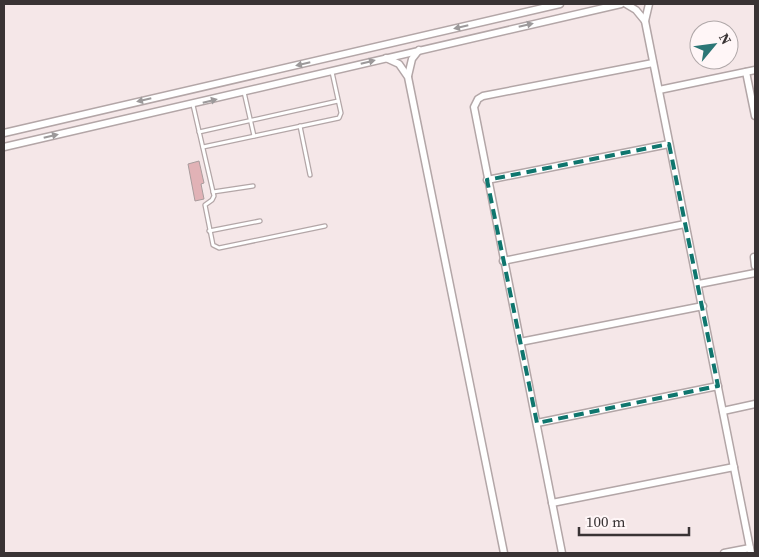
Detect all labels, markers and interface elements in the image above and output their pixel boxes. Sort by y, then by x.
north arrow [689,20,739,70]
one-way arrow [518,21,534,29]
one-way arrow [454,23,469,31]
text: N [714,29,737,48]
one-way arrow [360,58,375,66]
one-way arrow [295,60,310,68]
one-way arrow [137,96,152,104]
one-way arrow [202,97,217,105]
one-way arrow [44,132,60,140]
scale bar [579,504,689,536]
text: 100 m [586,511,626,532]

